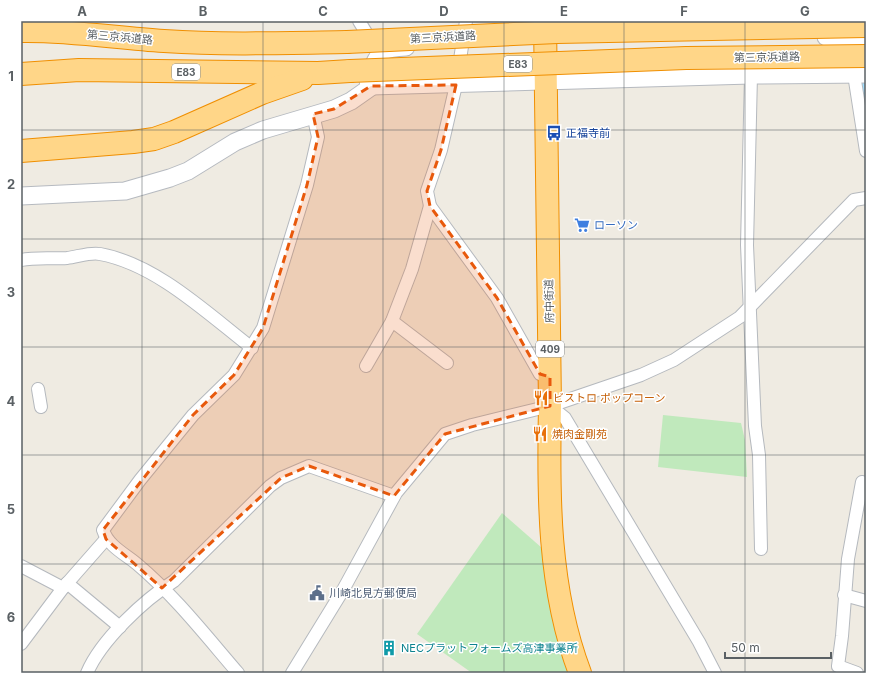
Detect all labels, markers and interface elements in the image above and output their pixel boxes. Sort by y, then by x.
text: A [77,3,87,19]
text: B [199,3,208,19]
text: C [318,3,328,19]
text: D [439,3,449,19]
text: E [560,3,568,19]
text: F [680,3,688,19]
text: G [800,3,810,19]
street label: 第三京浜道路 [87,27,153,47]
street label: 第三京浜道路 [410,28,476,46]
street label: 第三京浜道路 [734,49,800,65]
road number: E83 [504,56,532,72]
road number: E83 [172,64,200,80]
text: 1 [8,68,14,84]
bus stop icon: 正福寺前 [545,124,563,142]
place label: 正福寺前 [566,126,610,140]
text: 2 [7,176,15,192]
supermarket icon: ローソン [573,216,591,234]
place label: ローソン [594,218,638,232]
street label: 府中街道 [542,279,556,323]
text: 3 [7,284,15,300]
road number: 409 [536,341,564,357]
restaurant icon: ビストロ ポップコーン [532,389,550,407]
place label: ビストロ ポップコーン [553,391,666,405]
text: 4 [7,393,16,409]
restaurant icon: 焼肉金剛苑 [531,425,549,443]
place label: 焼肉金剛苑 [552,427,607,441]
text: 5 [7,501,15,517]
public building icon: 川崎北見方郵便局 [308,584,326,602]
place label: 川崎北見方郵便局 [329,586,417,600]
text: 6 [7,609,15,625]
scale bar [725,634,831,660]
building icon: NECプラットフォームズ高津事業所 [380,639,398,657]
text: 50 m [731,640,760,655]
place label: NECプラットフォームズ高津事業所 [401,641,579,655]

